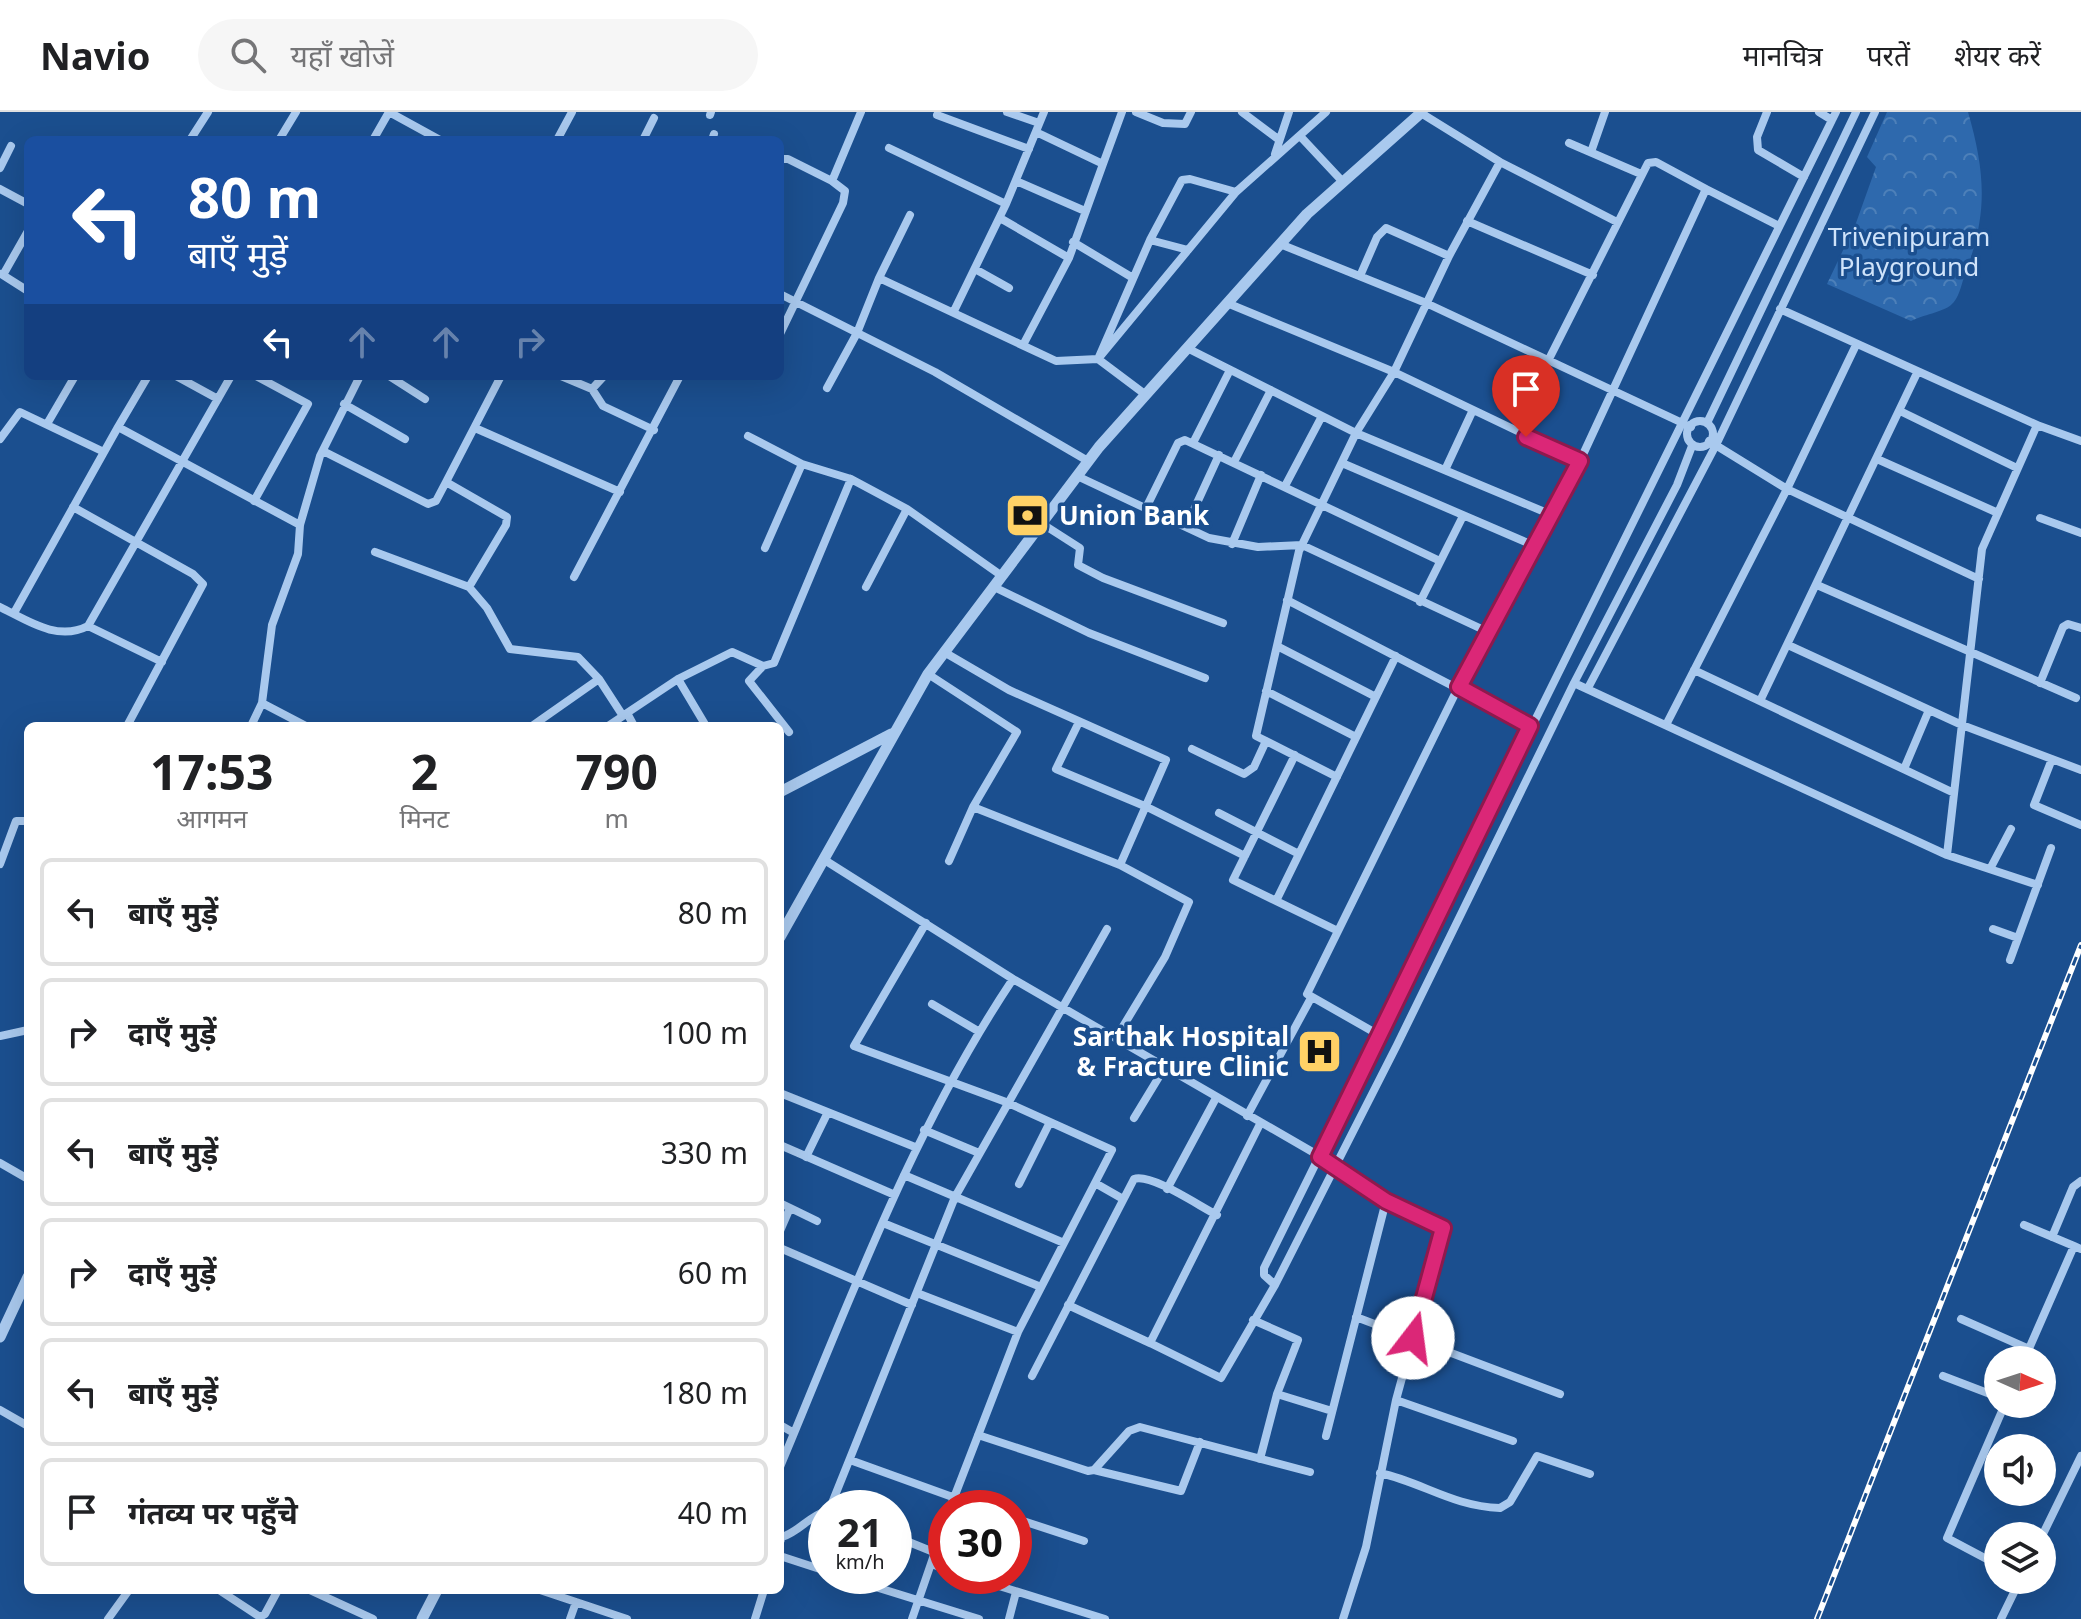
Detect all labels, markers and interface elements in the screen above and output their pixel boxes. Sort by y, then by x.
search box [198,19,758,91]
text: Navio [40,29,150,81]
icon: search [226,33,270,77]
text: यहाँ खोजें [290,35,394,76]
text: मानचित्र [1743,36,1823,74]
text: परतें [1867,36,1910,74]
text: शेयर करें [1954,36,2041,74]
text: 80 m [188,158,321,234]
icon: left [56,168,160,272]
park label: Trivenipuram Playground [1828,218,1990,284]
text: बाएँ मुड़ें [188,230,288,279]
icon: left [256,320,300,364]
icon: ahead [340,320,384,364]
icon: ahead [424,320,468,364]
icon: right [508,320,552,364]
pin [1492,355,1560,437]
icon: arrive [1504,367,1548,411]
bank icon: Union Bank [1004,492,1052,540]
place label: Union Bank [1059,497,1210,533]
text: 17:53 [150,739,273,804]
text: 2 [411,739,438,804]
text: 790 [575,739,658,804]
text: आगमन [176,800,247,836]
text: मिनट [400,800,449,836]
text: m [605,800,629,836]
icon: left [60,890,104,934]
text: बाएँ मुड़ें [128,892,218,933]
text: 80 m [678,892,748,933]
icon: right [60,1010,104,1054]
text: दाएँ मुड़ें [128,1012,216,1053]
text: 100 m [661,1012,748,1053]
place label: Sarthak Hospital & Fracture Clinic [1073,1018,1289,1084]
hospital icon: Sarthak Hospital & Fracture Clinic [1296,1028,1344,1076]
icon: left [60,1130,104,1174]
text: बाएँ मुड़ें [128,1132,218,1173]
text: 330 m [661,1132,748,1173]
icon: right [60,1250,104,1294]
text: दाएँ मुड़ें [128,1252,216,1293]
text: 60 m [678,1252,748,1293]
position arrow [1371,1296,1455,1380]
north arrow [1984,1346,2056,1418]
map controls [1984,1346,2056,1594]
icon: left [60,1370,104,1414]
text: बाएँ मुड़ें [128,1372,218,1413]
text: 180 m [661,1372,748,1413]
button: sound [1984,1434,2056,1506]
icon: arrive [60,1490,104,1534]
speed limit sign: 30 [928,1490,1032,1594]
text: गंतव्य पर पहुँचे [128,1492,298,1533]
text: 40 m [678,1492,748,1533]
text: 21 [837,1504,883,1559]
button: layers [1984,1522,2056,1594]
text: km/h [835,1548,885,1575]

